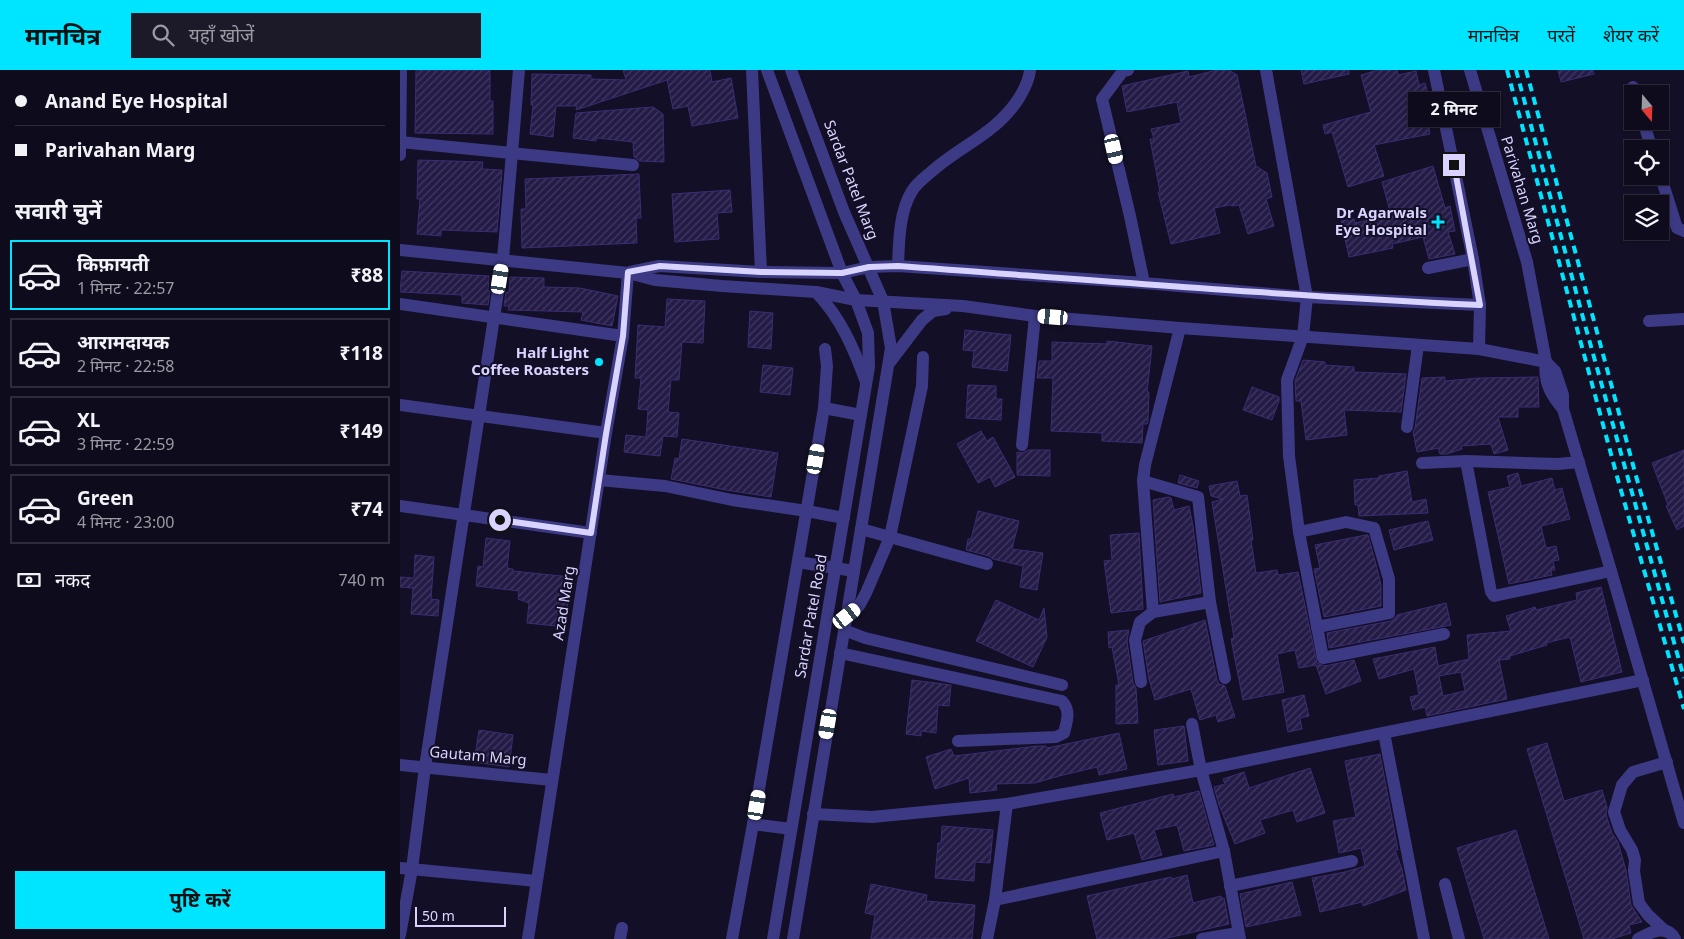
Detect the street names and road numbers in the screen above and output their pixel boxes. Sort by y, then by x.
street label: Sardar Patel Marg [820,117,884,242]
street label: Parivahan Marg [1497,133,1549,246]
street label: Sardar Patel Road [789,552,831,679]
street label: Azad Marg [547,564,579,642]
street label: Gautam Marg [429,741,528,769]

